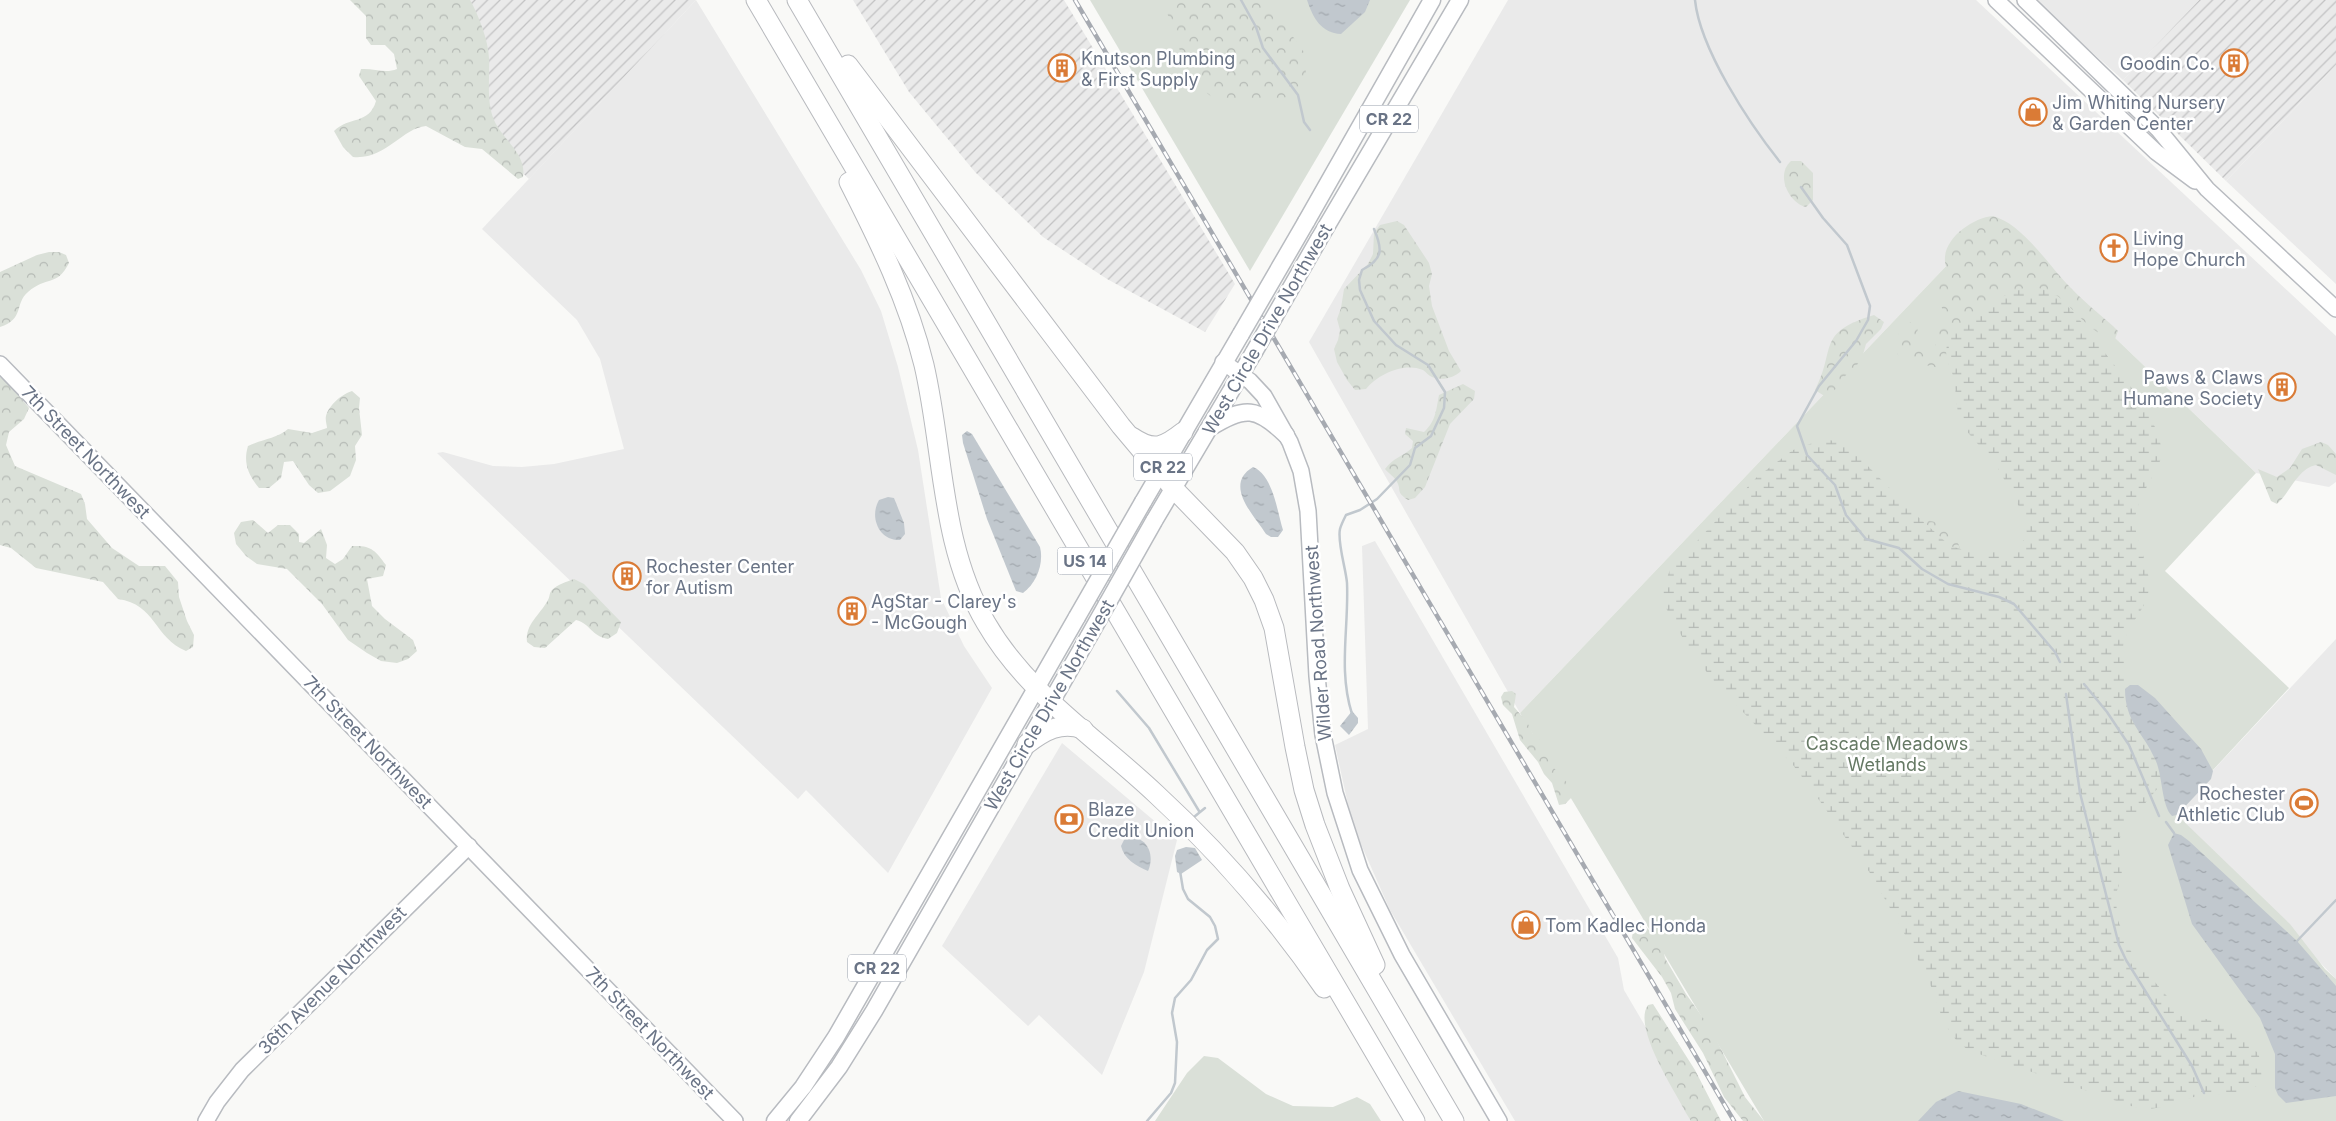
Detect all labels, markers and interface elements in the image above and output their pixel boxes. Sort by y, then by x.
place label: Knutson Plumbing & First Supply [1081,48,1235,90]
building icon: Goodin Co. [2219,48,2249,78]
building icon: Knutson Plumbing & First Supply [1047,53,1077,83]
place label: Goodin Co. [2120,53,2215,74]
place label: Jim Whiting Nursery & Garden Center [2052,92,2225,134]
shop icon: Jim Whiting Nursery & Garden Center [2018,97,2048,127]
road number: CR 22 [1360,106,1418,132]
street label: West Circle Drive Northwest [1198,220,1336,438]
place label: Living Hope Church [2133,228,2246,270]
church icon: Living Hope Church [2099,233,2129,263]
place label: Paws & Claws Humane Society [2123,367,2263,409]
building icon: Paws & Claws Humane Society [2267,372,2297,402]
street label: 7th Street Northwest [17,381,155,523]
road number: CR 22 [1134,454,1192,481]
street label: Wilder Road Northwest [1301,544,1335,742]
road number: US 14 [1058,548,1112,574]
place label: Rochester Center for Autism [646,556,795,598]
building icon: Rochester Center for Autism [612,561,642,591]
place label: AgStar - Clarey's - McGough [871,591,1017,633]
building icon: AgStar - Clarey's - McGough [837,596,867,626]
street label: West Circle Drive Northwest [980,596,1118,814]
street label: 7th Street Northwest [299,671,437,813]
park label: Cascade Meadows Wetlands [1806,733,1968,775]
place label: Rochester Athletic Club [2177,783,2285,825]
sports icon: Rochester Athletic Club [2289,788,2319,818]
place label: Blaze Credit Union [1088,799,1194,841]
bank icon: Blaze Credit Union [1054,804,1084,834]
street label: 36th Avenue Northwest [254,902,410,1058]
shop icon: Tom Kadlec Honda [1511,910,1541,940]
place label: Tom Kadlec Honda [1545,915,1706,936]
road number: CR 22 [848,954,906,981]
street label: 7th Street Northwest [581,962,719,1104]

